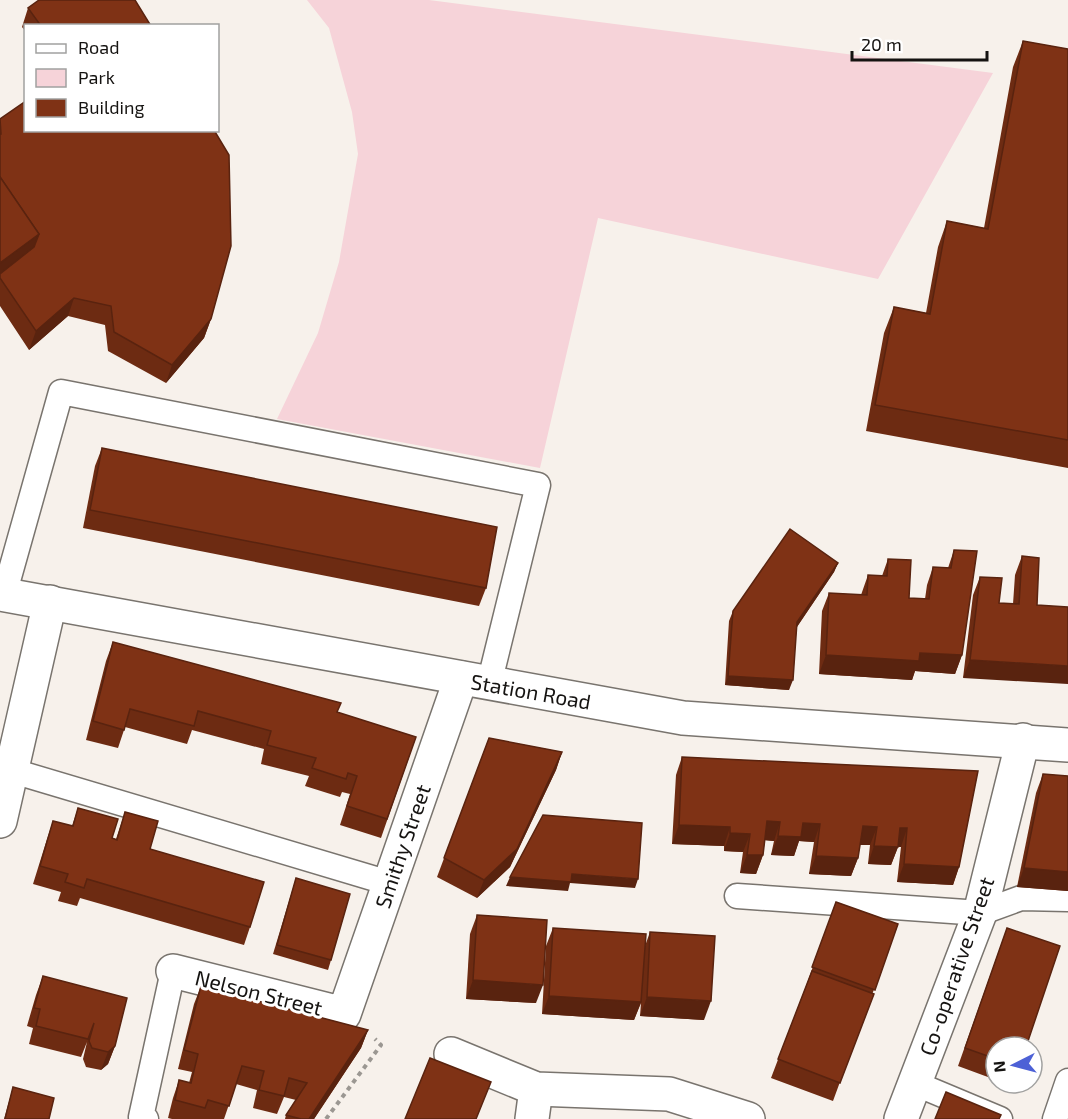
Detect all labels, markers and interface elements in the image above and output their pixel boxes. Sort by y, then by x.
legend [24,24,219,132]
scale bar [852,24,987,62]
text: 20 m [861,33,902,55]
text: Road [78,36,119,58]
text: Park [78,66,115,88]
text: Building [78,96,145,118]
street label: Station Road [469,668,593,714]
street label: Smithy Street [369,781,435,911]
street label: Co-operative Street [914,873,998,1059]
street label: Nelson Street [193,964,325,1020]
north arrow [984,1035,1044,1095]
text: N [989,1060,1009,1073]

